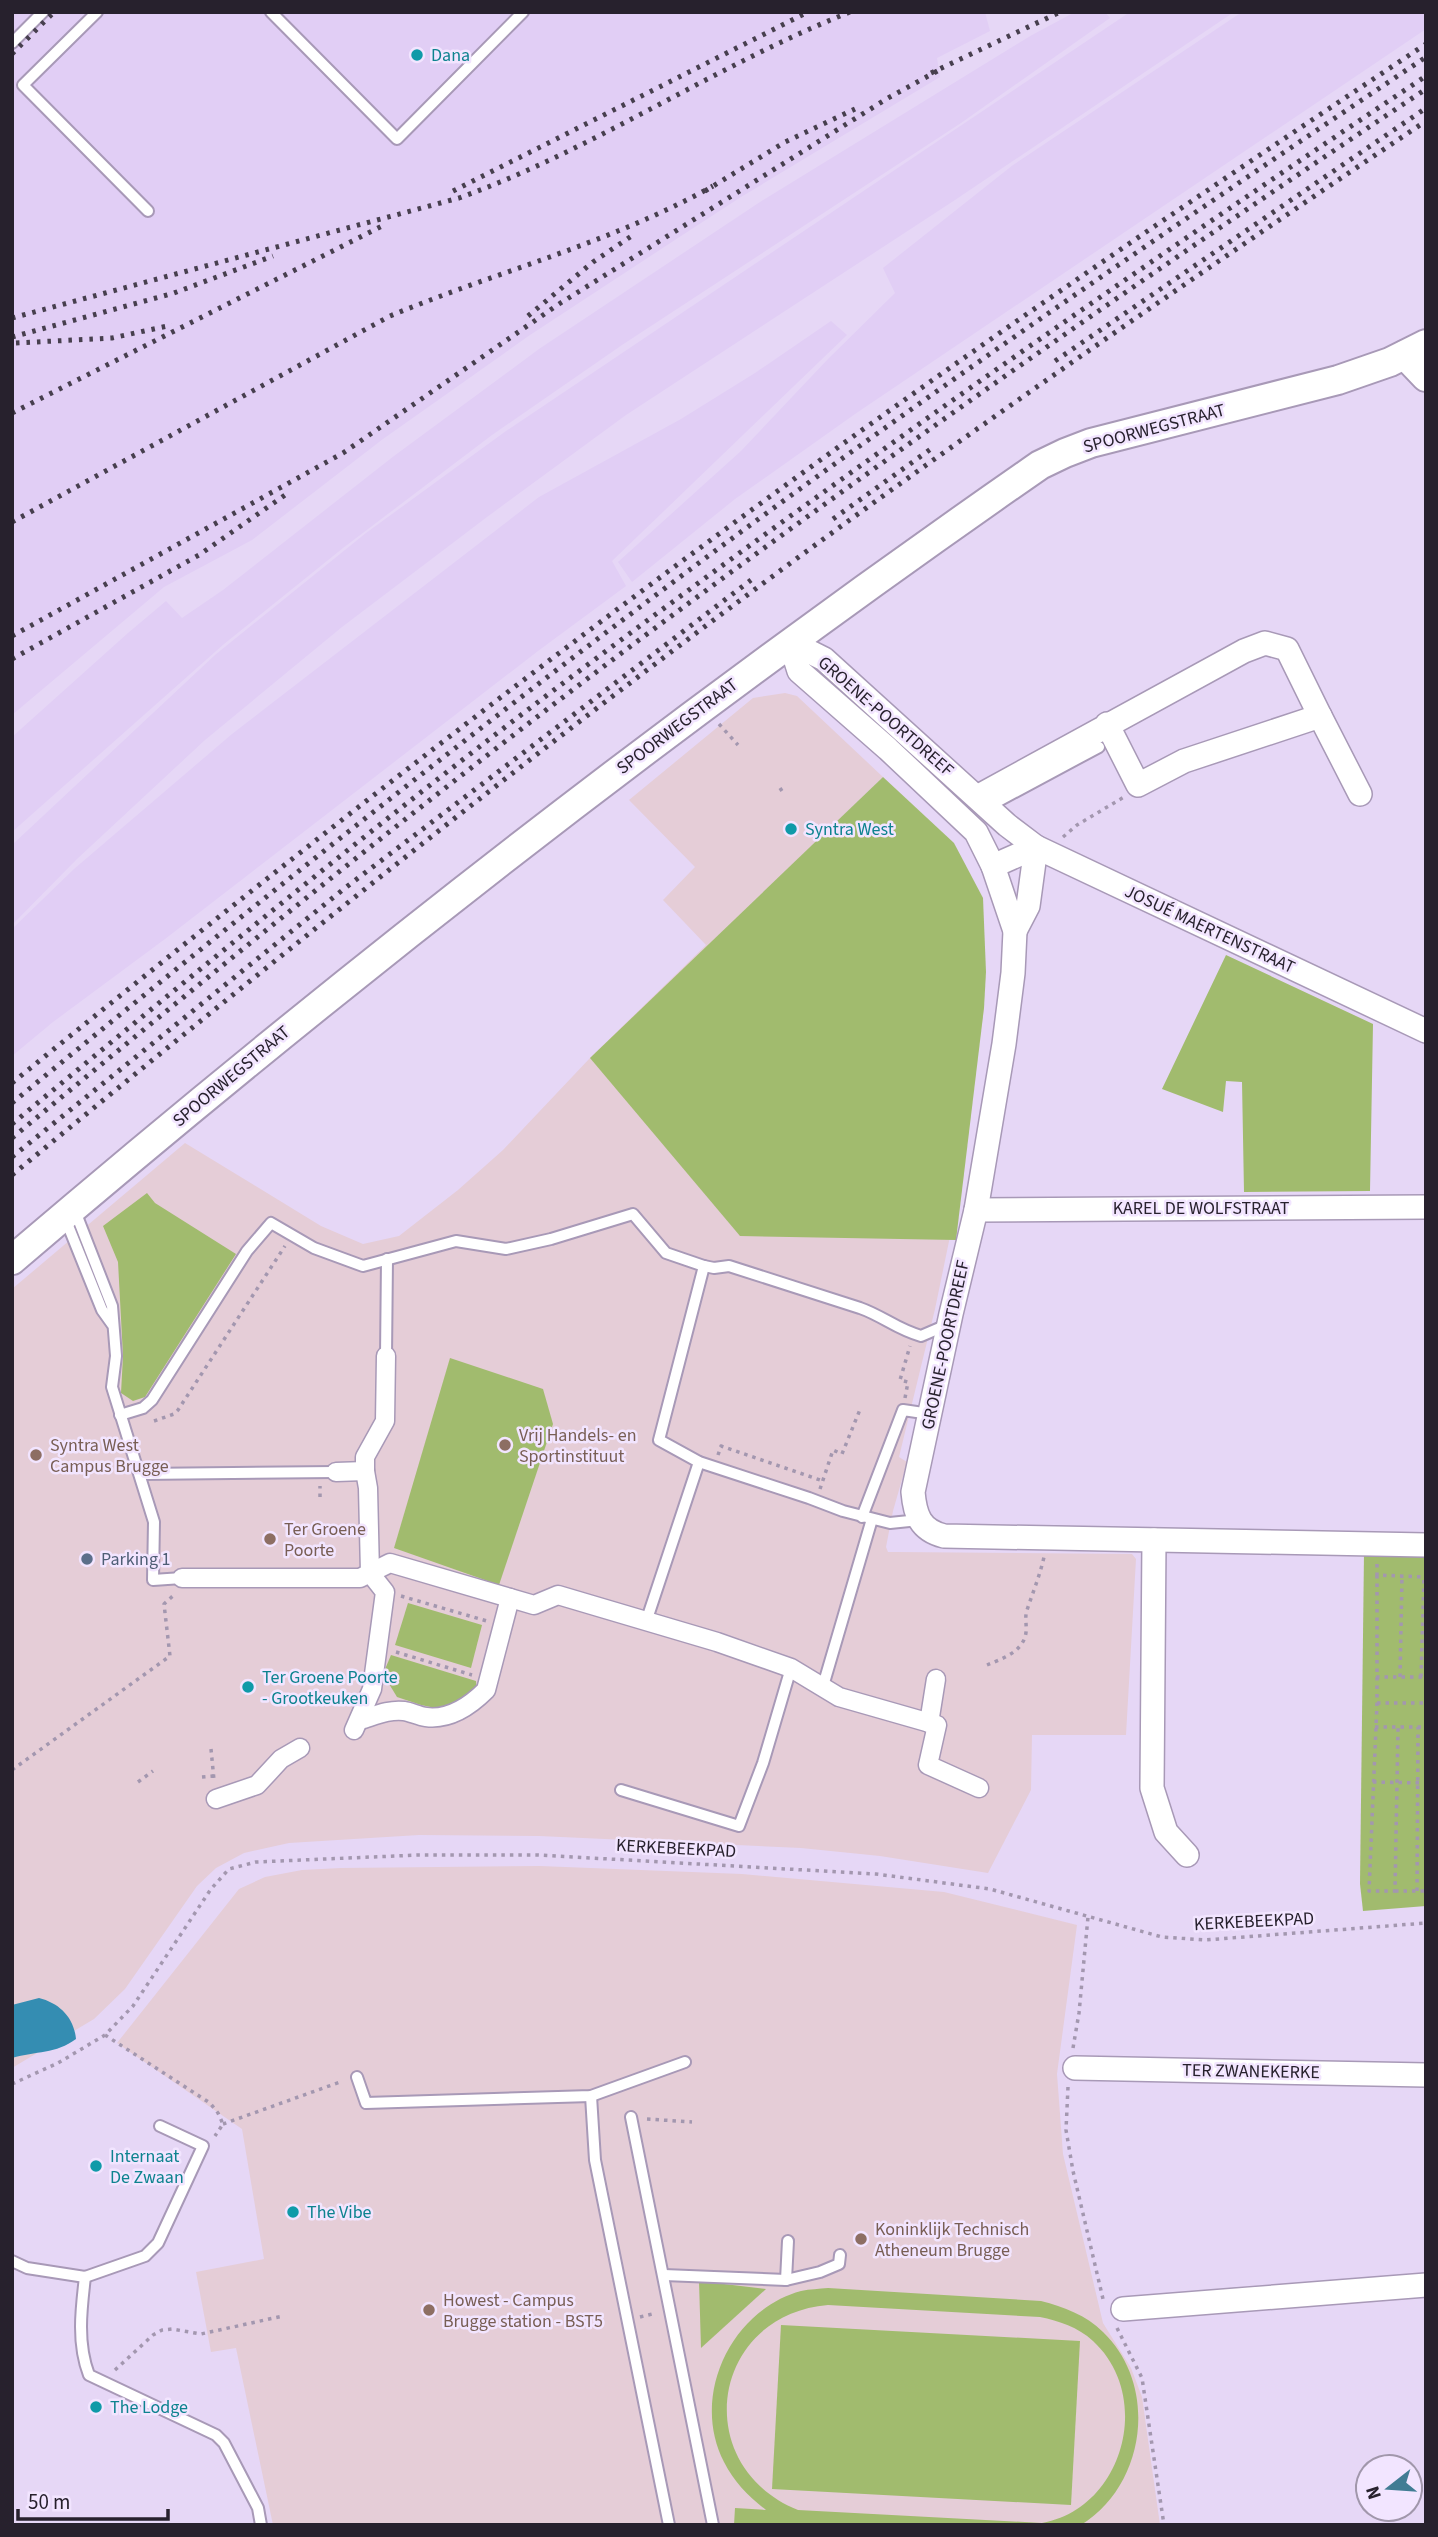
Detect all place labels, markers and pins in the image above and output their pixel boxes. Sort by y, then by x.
place label: Dana [431,43,470,68]
marker: Dana [409,47,425,63]
place label: Syntra West [805,817,894,842]
marker: Syntra West [783,821,799,837]
place label: Vrij Handels- en Sportinstituut [519,1423,637,1469]
place label: Syntra West Campus Brugge [50,1433,169,1479]
marker: Vrij Handels- en Sportinstituut [497,1437,513,1453]
marker: Syntra West Campus Brugge [28,1447,44,1463]
place label: Ter Groene Poorte [284,1517,366,1563]
marker: Ter Groene Poorte [262,1531,278,1547]
place label: Parking 1 [101,1547,171,1572]
marker: Parking 1 [79,1551,95,1567]
place label: Ter Groene Poorte - Grootkeuken [262,1665,398,1711]
marker: Ter Groene Poorte - Grootkeuken [240,1679,256,1695]
place label: Internaat De Zwaan [110,2144,184,2190]
marker: Internaat De Zwaan [88,2158,104,2174]
place label: The Vibe [307,2200,372,2225]
marker: The Vibe [285,2204,301,2220]
place label: Koninklijk Technisch Atheneum Brugge [875,2217,1029,2263]
marker: Koninklijk Technisch Atheneum Brugge [853,2231,869,2247]
place label: Howest - Campus Brugge station - BST5 [443,2288,603,2334]
marker: Howest - Campus Brugge station - BST5 [421,2302,437,2318]
place label: The Lodge [110,2395,188,2420]
marker: The Lodge [88,2399,104,2415]

